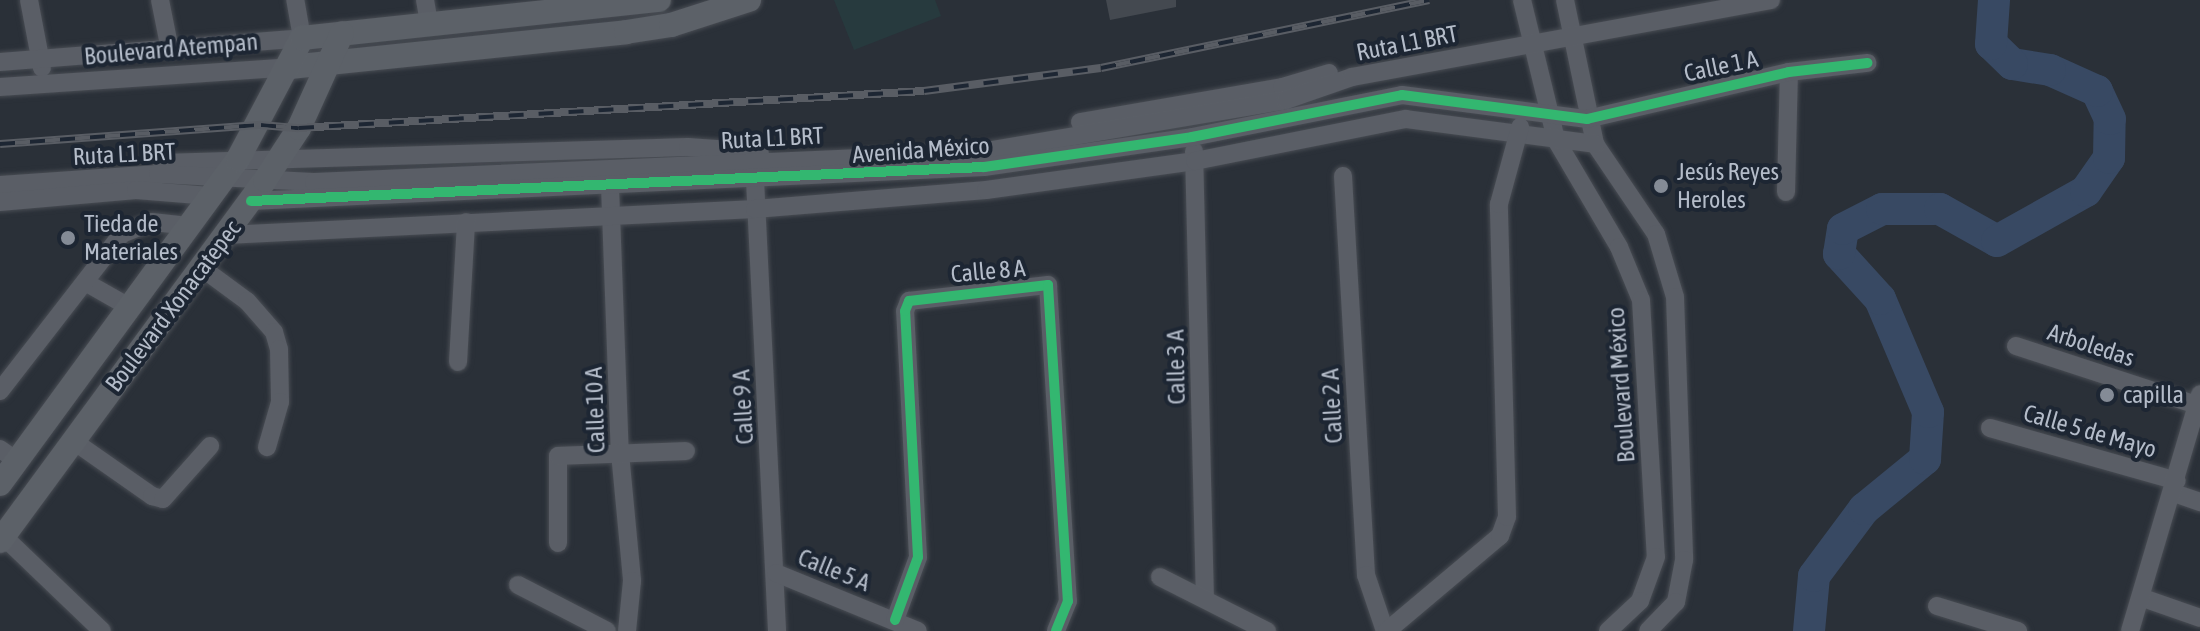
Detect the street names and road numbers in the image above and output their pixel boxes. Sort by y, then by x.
street label: Ruta L1 BRT [1354,19,1460,67]
street label: Boulevard Atempan [83,27,259,71]
street label: Calle 1 A [1681,44,1761,88]
street label: Ruta L1 BRT [720,121,824,155]
street label: Avenida México [851,131,991,169]
street label: Ruta L1 BRT [72,137,176,171]
street label: Boulevard Xonacatepec [99,215,247,397]
street label: Calle 8 A [949,253,1027,289]
street label: Boulevard México [1601,306,1641,464]
street label: Arboledas [2044,317,2138,373]
street label: Calle 3 A [1161,329,1191,405]
street label: Calle 10 A [579,366,611,454]
street label: Calle 2 A [1316,368,1348,444]
street label: Calle 9 A [727,369,759,445]
street label: Calle 5 de Mayo [2020,398,2160,464]
street label: Calle 5 A [794,543,874,597]

